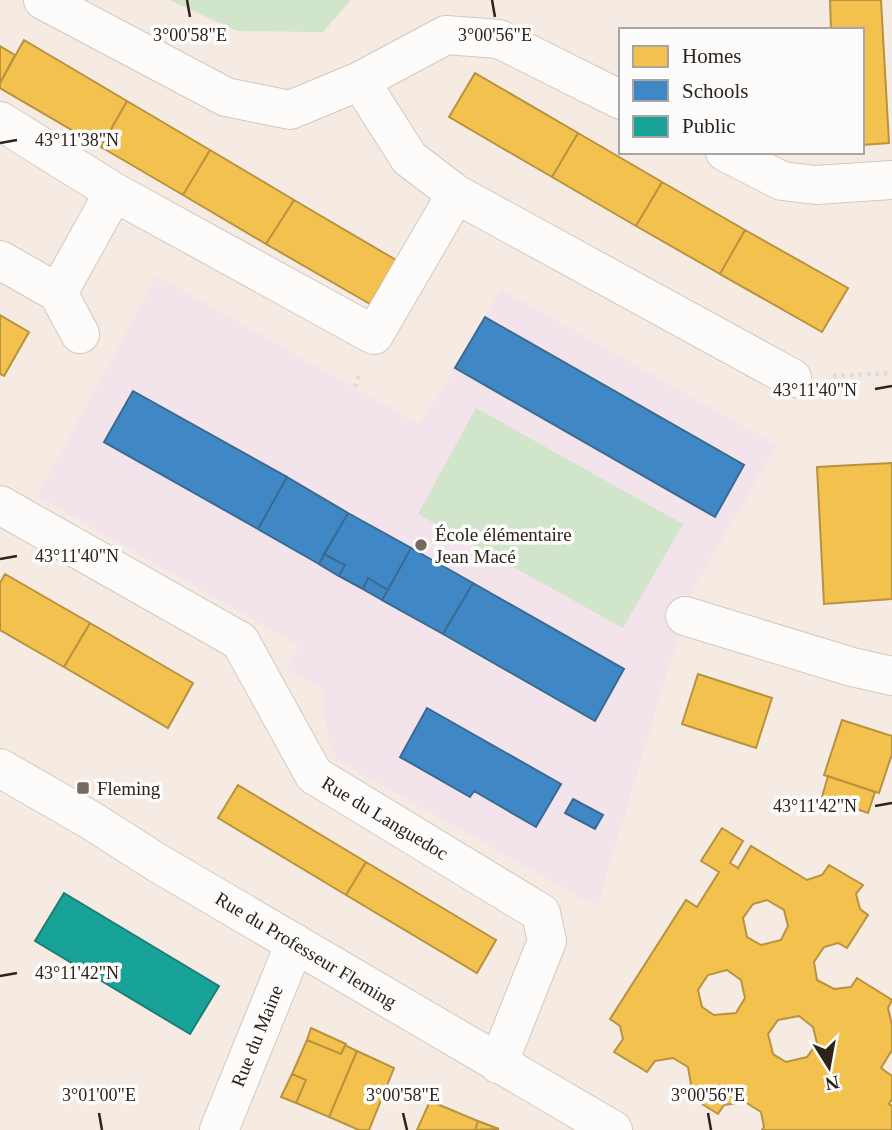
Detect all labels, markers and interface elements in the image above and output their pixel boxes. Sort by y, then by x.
text: 3°00'58"E [153,25,227,45]
text: 3°00'56"E [458,25,532,45]
legend [619,28,864,154]
text: Homes [682,44,742,68]
text: Schools [682,79,749,103]
text: Public [682,114,736,138]
text: 43°11'38"N [35,130,119,150]
text: 43°11'40"N [773,380,857,400]
place label: École élémentaire Jean Macé [435,524,572,567]
marker: École élémentaire Jean Macé [413,537,429,553]
text: 43°11'40"N [35,546,119,566]
street label: Rue du Languedoc [318,772,452,864]
place label: Fleming [97,778,161,799]
marker: Fleming [75,780,91,796]
text: 43°11'42"N [773,796,857,816]
street label: Rue du Professeur Fleming [212,888,401,1013]
text: 43°11'42"N [35,963,119,983]
street label: Rue du Maine [227,982,287,1090]
north arrow [794,1032,864,1102]
text: N [823,1072,841,1095]
text: 3°01'00"E [62,1085,136,1105]
text: 3°00'58"E [366,1085,440,1105]
text: 3°00'56"E [671,1085,745,1105]

